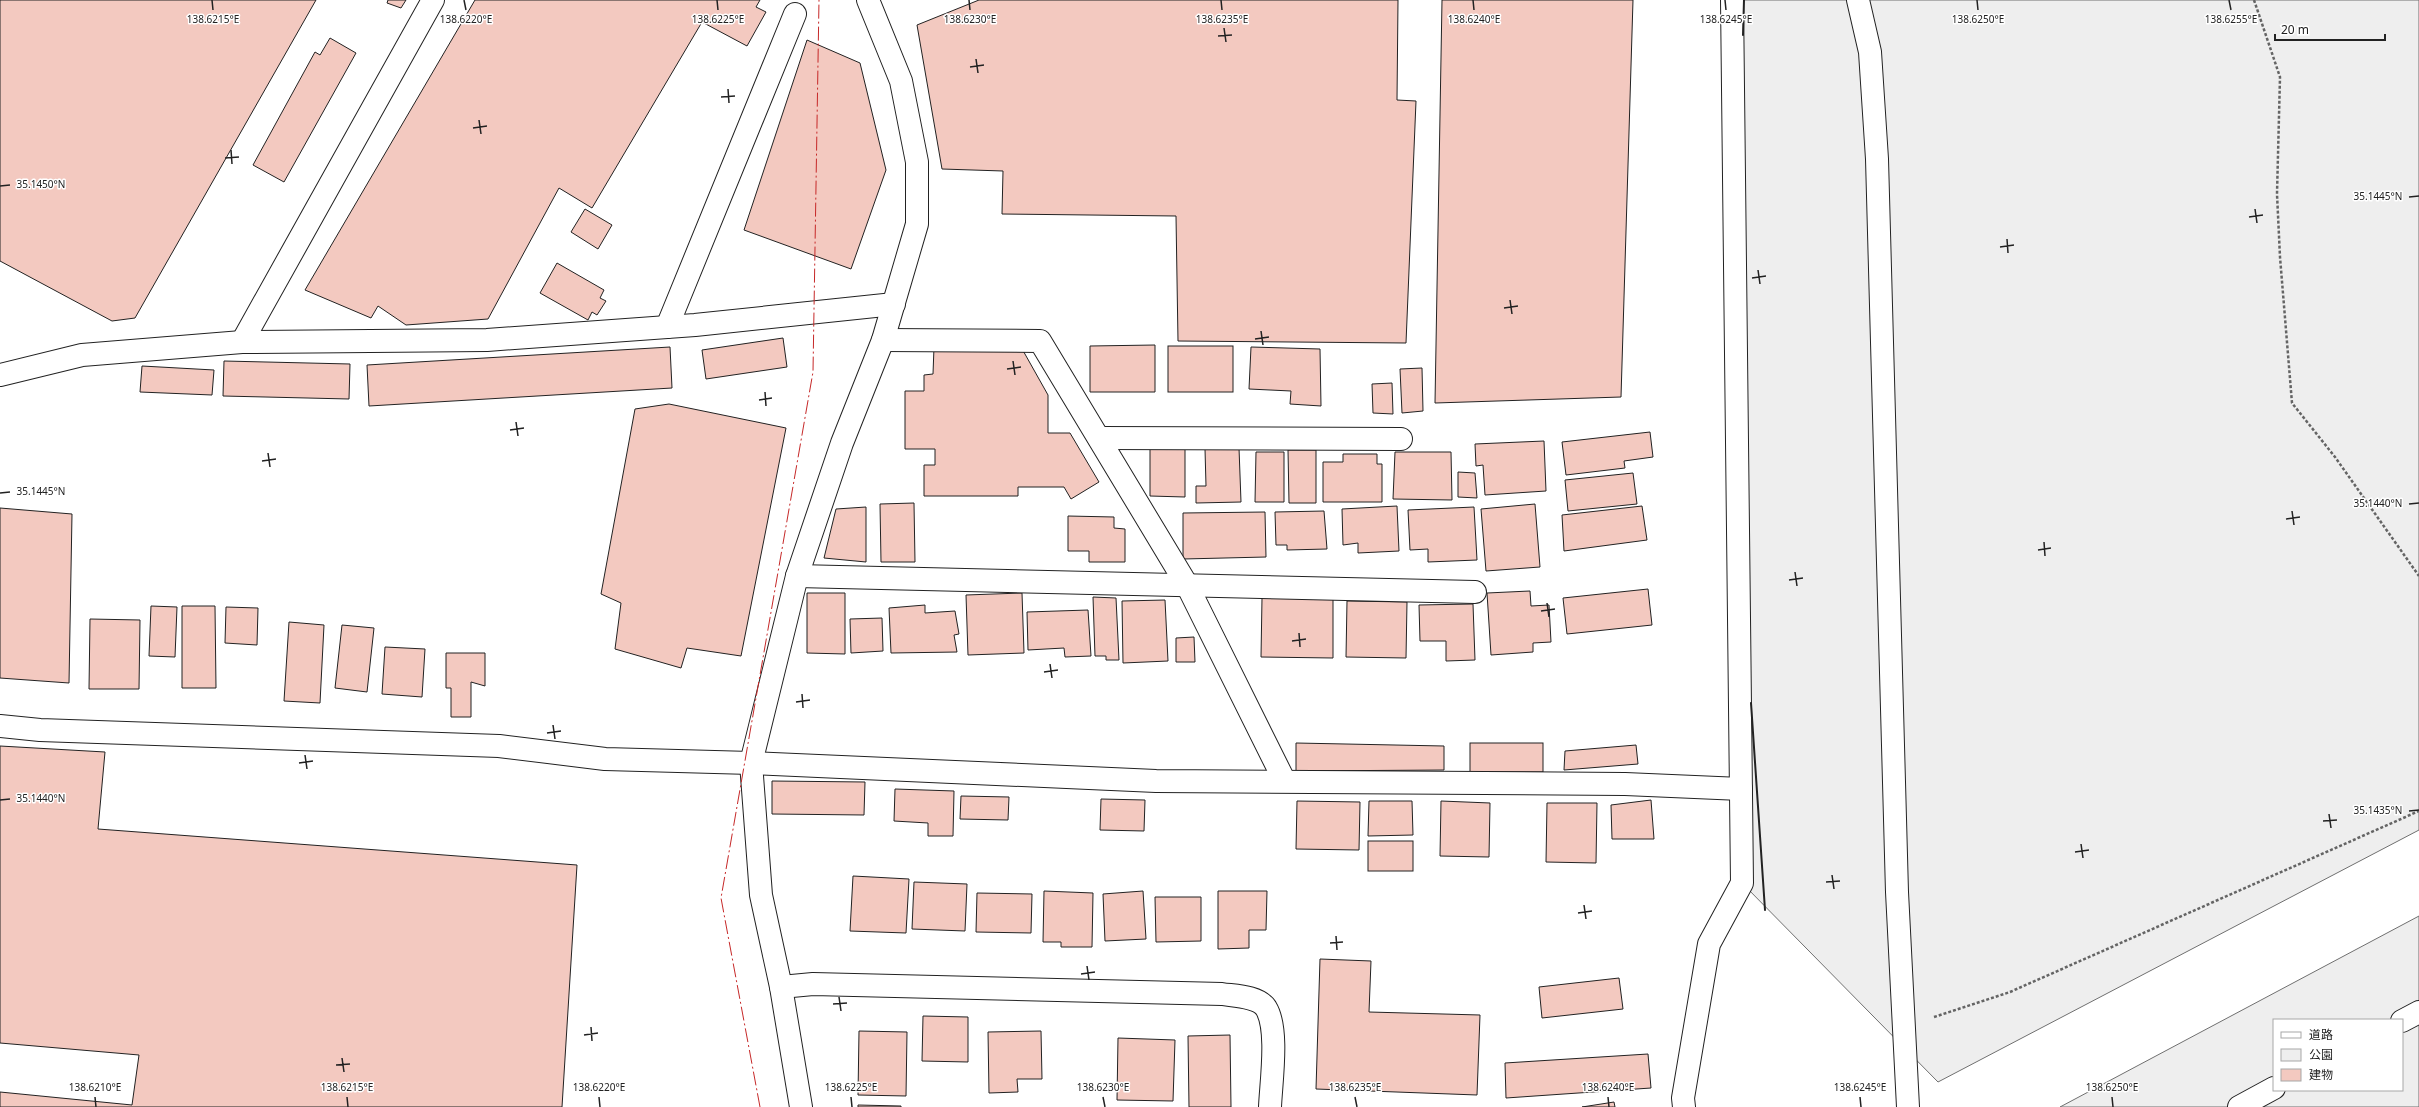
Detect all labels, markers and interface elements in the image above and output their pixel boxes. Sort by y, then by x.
text: 138.6215°E [187,12,239,26]
text: 138.6220°E [440,12,492,26]
text: 138.6225°E [692,12,744,26]
text: 138.6230°E [944,12,996,26]
text: 138.6235°E [1196,12,1248,26]
text: 138.6240°E [1448,12,1500,26]
text: 138.6245°E [1700,12,1752,26]
text: 138.6250°E [1952,12,2004,26]
text: 138.6255°E [2205,12,2257,26]
scale bar [2275,16,2385,42]
text: 20 m [2281,21,2309,38]
text: 35.1450°N [17,177,65,191]
text: 35.1445°N [2354,189,2402,203]
text: 35.1445°N [17,484,65,498]
text: 35.1440°N [2354,496,2402,510]
text: 35.1440°N [17,791,65,805]
text: 35.1435°N [2354,803,2402,817]
legend [2273,1019,2403,1091]
text: 道路 [2309,1026,2333,1043]
text: 公園 [2309,1046,2333,1063]
text: 建物 [2309,1066,2333,1083]
text: 138.6210°E [69,1080,121,1094]
text: 138.6215°E [321,1080,373,1094]
text: 138.6220°E [573,1080,625,1094]
text: 138.6225°E [825,1080,877,1094]
text: 138.6230°E [1077,1080,1129,1094]
text: 138.6235°E [1329,1080,1381,1094]
text: 138.6240°E [1582,1080,1634,1094]
text: 138.6245°E [1834,1080,1886,1094]
text: 138.6250°E [2086,1080,2138,1094]

